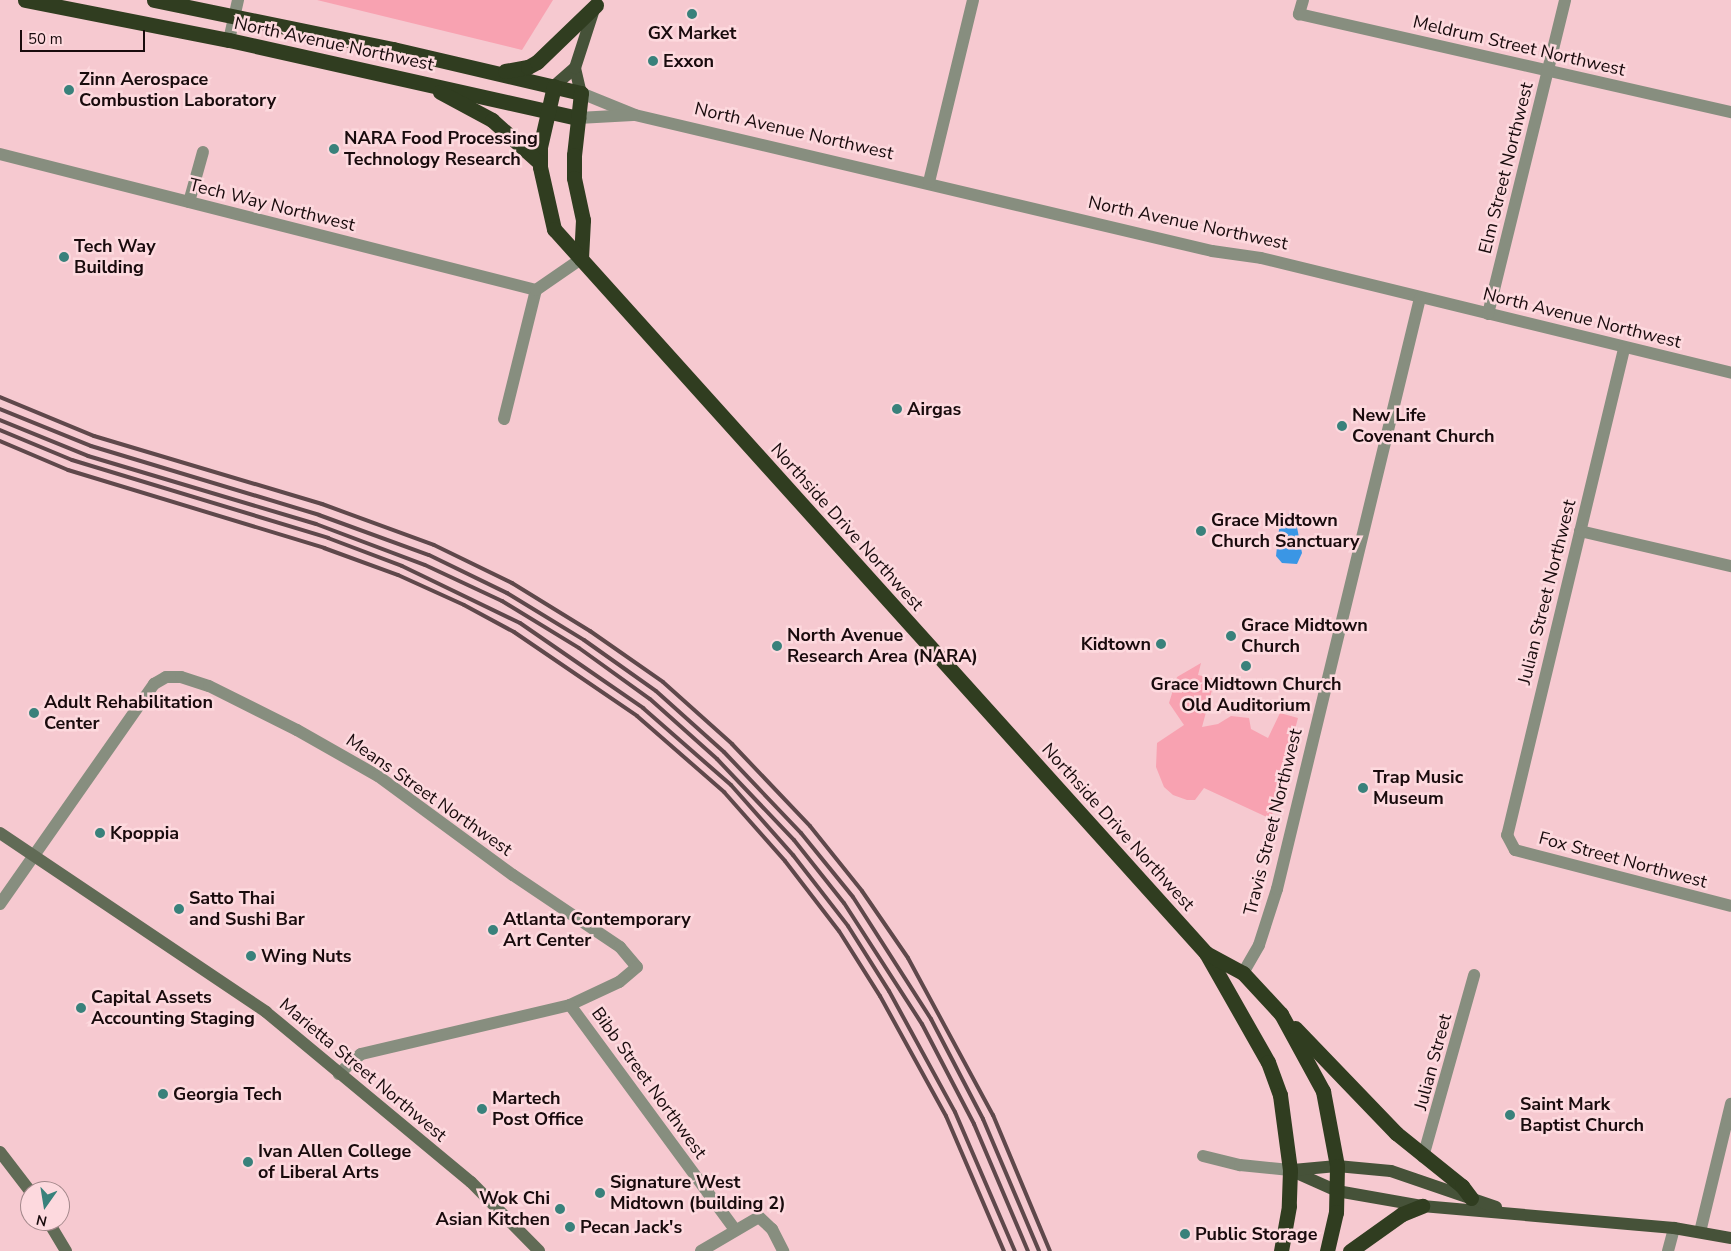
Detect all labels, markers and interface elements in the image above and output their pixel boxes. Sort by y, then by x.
marker: GX Market [686,8,698,20]
street label: Meldrum Street Northwest [1411,11,1627,81]
street label: North Avenue Northwest [232,12,436,76]
scale bar [22,20,148,52]
place label: GX Market [648,22,736,44]
text: 50 m [28,29,63,49]
place label: Exxon [663,50,714,72]
marker: Exxon [647,55,659,67]
place label: Zinn Aerospace Combustion Laboratory [79,69,276,112]
street label: Elm Street Northwest [1474,80,1538,256]
marker: Zinn Aerospace Combustion Laboratory [63,84,75,96]
street label: North Avenue Northwest [692,98,896,164]
place label: NARA Food Processing Technology Research [344,128,538,170]
marker: NARA Food Processing Technology Research [328,143,340,155]
street label: Tech Way Northwest [187,174,357,236]
street label: North Avenue Northwest [1086,191,1290,255]
place label: Tech Way Building [74,236,156,278]
marker: Tech Way Building [58,251,70,263]
street label: North Avenue Northwest [1481,283,1683,353]
place label: Airgas [907,398,961,420]
marker: Airgas [891,403,903,415]
place label: New Life Covenant Church [1352,405,1495,448]
marker: New Life Covenant Church [1336,420,1348,432]
street label: Northside Drive Northwest [766,439,928,615]
street label: Julian Street Northwest [1514,497,1580,687]
place label: Grace Midtown Church Sanctuary [1211,510,1359,552]
marker: Grace Midtown Church Sanctuary [1195,525,1207,537]
place label: Grace Midtown Church [1241,615,1368,658]
place label: North Avenue Research Area (NARA) [787,625,978,668]
marker: Grace Midtown Church [1225,630,1237,642]
place label: Kidtown [1081,633,1151,655]
marker: Kidtown [1155,638,1167,650]
marker: North Avenue Research Area (NARA) [771,640,783,652]
marker: Grace Midtown Church Old Auditorium [1240,660,1252,672]
place label: Grace Midtown Church Old Auditorium [1151,674,1341,716]
place label: Adult Rehabilitation Center [44,692,213,734]
marker: Adult Rehabilitation Center [28,707,40,719]
street label: Travis Street Northwest [1239,726,1307,918]
street label: Means Street Northwest [342,729,516,861]
street label: Northside Drive Northwest [1037,739,1199,915]
place label: Trap Music Museum [1373,767,1463,810]
marker: Trap Music Museum [1357,782,1369,794]
place label: Kpoppia [110,822,179,844]
marker: Kpoppia [94,827,106,839]
street label: Fox Street Northwest [1537,827,1709,893]
place label: Satto Thai and Sushi Bar [189,888,305,931]
marker: Satto Thai and Sushi Bar [173,903,185,915]
place label: Atlanta Contemporary Art Center [503,909,691,952]
marker: Atlanta Contemporary Art Center [487,924,499,936]
place label: Wing Nuts [261,945,351,967]
marker: Wing Nuts [245,950,257,962]
place label: Capital Assets Accounting Staging [91,987,255,1030]
street label: Marietta Street Northwest [275,994,451,1146]
marker: Capital Assets Accounting Staging [75,1002,87,1014]
street label: Bibb Street Northwest [587,1003,711,1163]
street label: Julian Street [1410,1011,1456,1113]
place label: Georgia Tech [173,1083,282,1105]
marker: Georgia Tech [157,1088,169,1100]
place label: Martech Post Office [492,1088,583,1130]
place label: Saint Mark Baptist Church [1520,1094,1644,1136]
marker: Martech Post Office [476,1103,488,1115]
marker: Saint Mark Baptist Church [1504,1109,1516,1121]
place label: Ivan Allen College of Liberal Arts [258,1141,411,1184]
marker: Ivan Allen College of Liberal Arts [242,1156,254,1168]
place label: Signature West Midtown (building 2) [610,1172,786,1214]
north arrow [20,1181,70,1231]
marker: Signature West Midtown (building 2) [594,1187,606,1199]
place label: Wok Chi Asian Kitchen [435,1188,550,1230]
marker: Wok Chi Asian Kitchen [554,1203,566,1215]
text: N [35,1210,49,1231]
place label: Pecan Jack's [580,1216,682,1238]
marker: Pecan Jack's [564,1221,576,1233]
place label: Public Storage [1195,1223,1317,1245]
marker: Public Storage [1179,1228,1191,1240]

